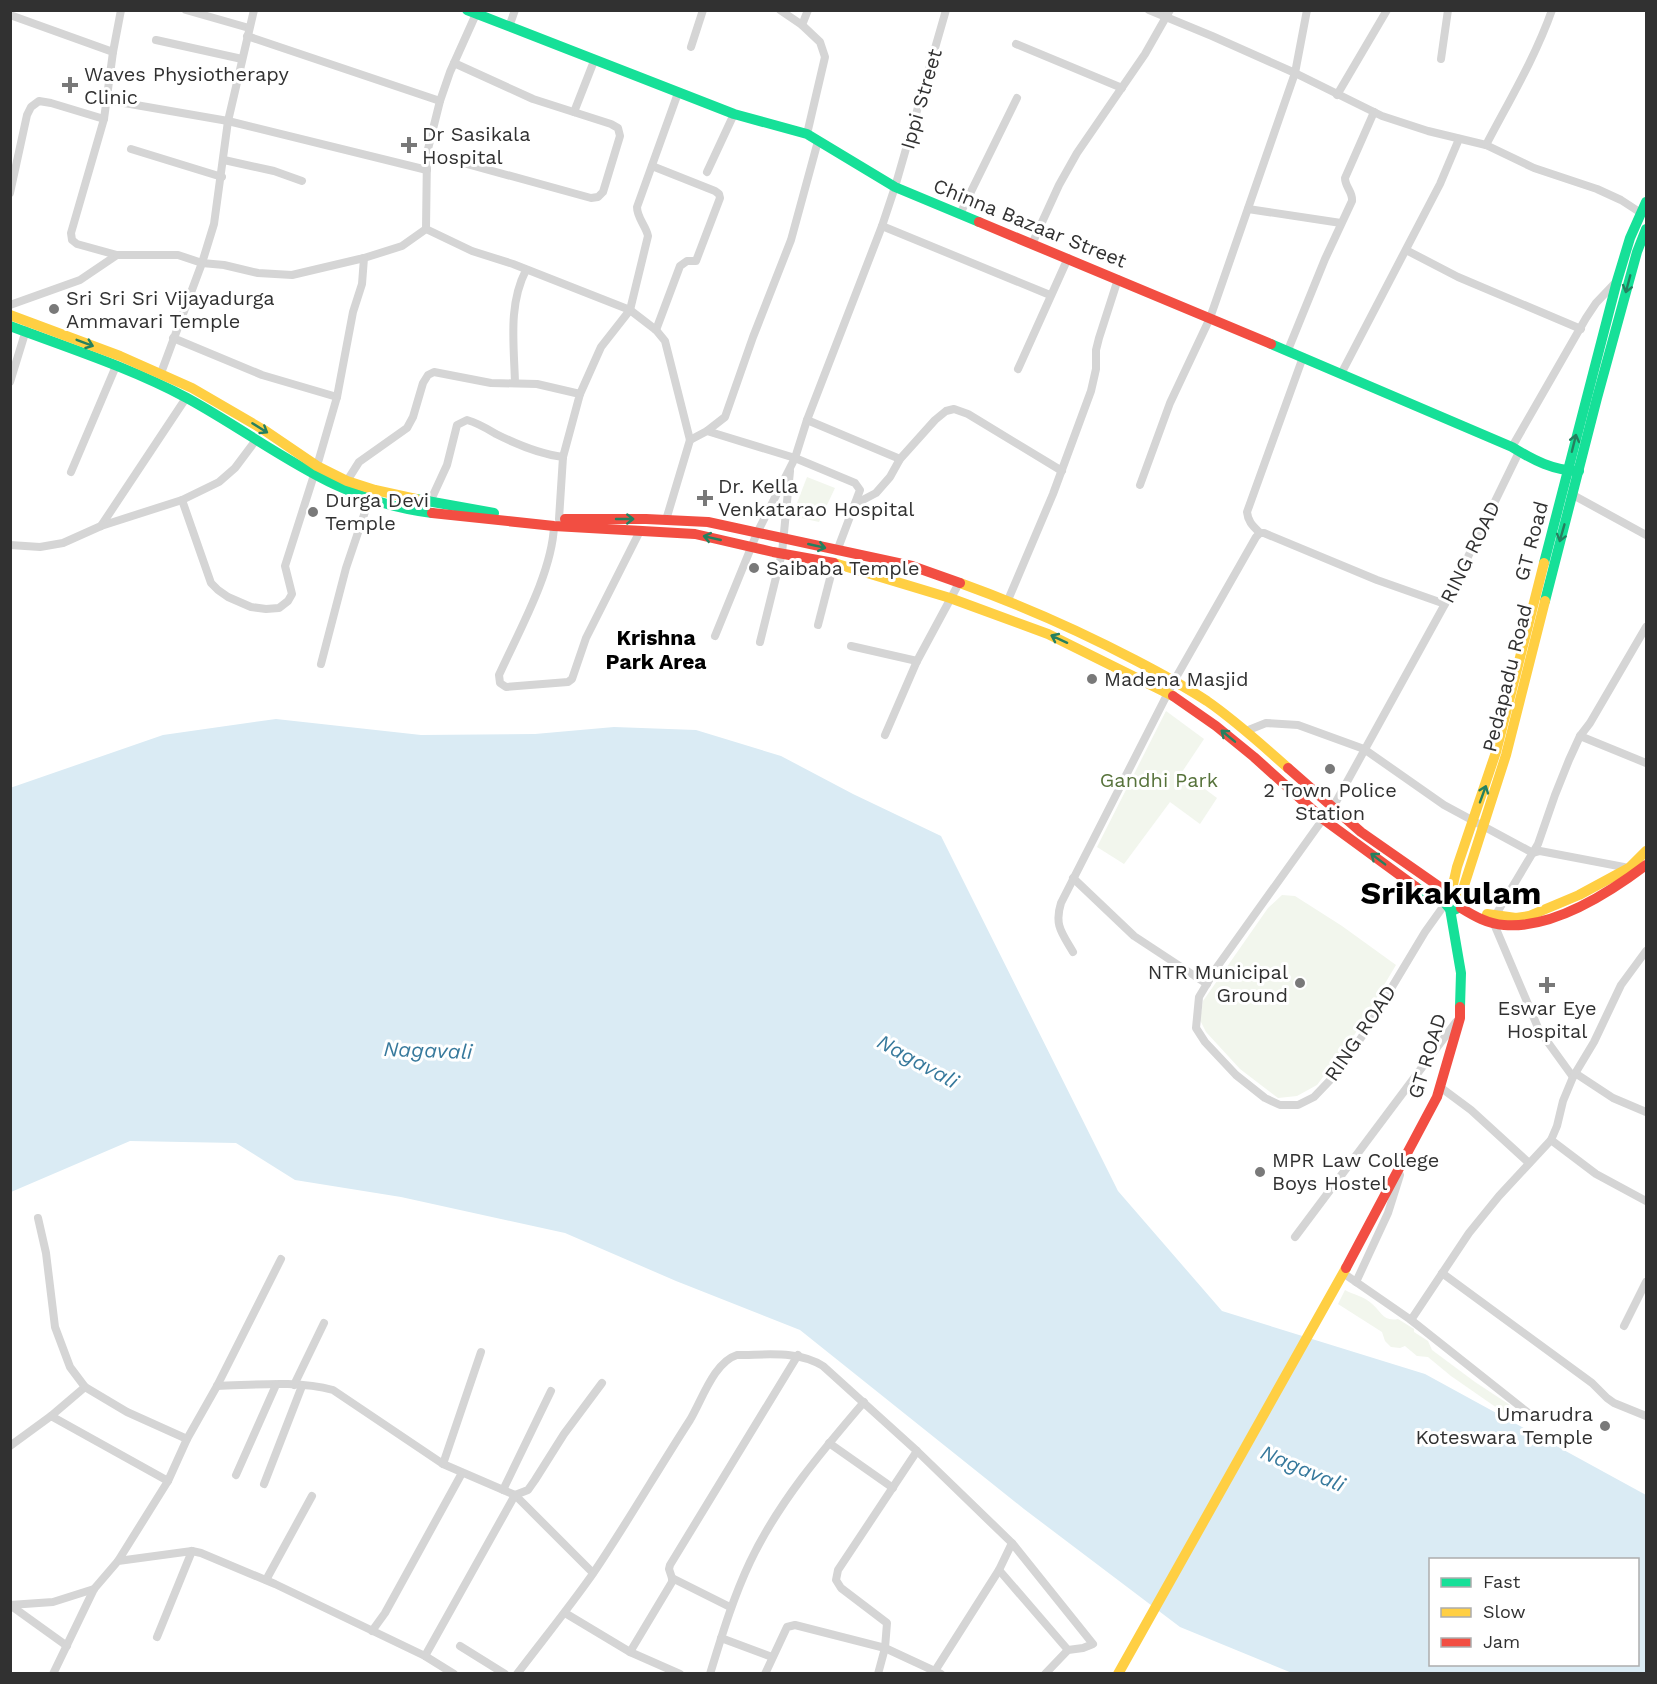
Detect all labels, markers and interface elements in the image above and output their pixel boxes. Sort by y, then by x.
street label: Ippi Street [895,45,947,152]
place label: Waves Physiotherapy Clinic [84,62,289,109]
marker: Waves Physiotherapy Clinic [61,76,79,94]
place label: Dr Sasikala Hospital [422,122,531,169]
marker: Dr Sasikala Hospital [400,136,418,154]
street label: Chinna Bazaar Street [930,173,1131,273]
one-way arrow [1622,274,1633,293]
place label: Sri Sri Sri Vijayadurga Ammavari Temple [66,286,275,333]
marker: Sri Sri Sri Vijayadurga Ammavari Temple [47,302,61,316]
one-way arrow [75,338,94,349]
one-way arrow [251,422,268,434]
one-way arrow [1569,433,1581,452]
place label: Dr. Kella Venkatarao Hospital [718,474,914,521]
place label: Durga Devi Temple [325,488,429,535]
marker: Dr. Kella Venkatarao Hospital [696,489,714,507]
street label: RING ROAD [1435,497,1505,607]
street label: GT Road [1509,499,1553,583]
marker: Durga Devi Temple [306,505,320,519]
one-way arrow [615,513,635,525]
one-way arrow [1556,524,1568,543]
one-way arrow [702,532,722,543]
one-way arrow [808,541,827,553]
place label: Saibaba Temple [766,556,919,580]
marker: Saibaba Temple [747,561,761,575]
street label: Pedapadu Road [1477,601,1537,755]
district label: Krishna Park Area [606,625,707,674]
one-way arrow [1051,632,1069,644]
place label: Madena Masjid [1104,667,1248,691]
marker: Madena Masjid [1085,672,1099,686]
one-way arrow [1220,729,1236,742]
marker: 2 Town Police Station [1323,762,1337,776]
park label: Gandhi Park [1100,768,1218,792]
place label: 2 Town Police Station [1263,778,1397,825]
one-way arrow [1478,785,1489,804]
one-way arrow [1371,853,1387,866]
district label: Srikakulam [1361,874,1541,912]
place label: NTR Municipal Ground [1148,960,1288,1007]
marker: NTR Municipal Ground [1293,976,1307,990]
marker: Eswar Eye Hospital [1538,976,1556,994]
street label: RING ROAD [1319,980,1401,1086]
place label: Eswar Eye Hospital [1497,996,1597,1043]
street label: GT ROAD [1403,1010,1451,1102]
water label: Nagavali [873,1028,964,1094]
water label: Nagavali [383,1036,474,1064]
place label: MPR Law College Boys Hostel [1272,1148,1439,1195]
marker: MPR Law College Boys Hostel [1253,1165,1267,1179]
place label: Umarudra Koteswara Temple [1416,1402,1593,1449]
marker: Umarudra Koteswara Temple [1598,1419,1612,1433]
water label: Nagavali [1257,1439,1349,1497]
legend [1429,1558,1639,1666]
text: Fast [1483,1571,1521,1592]
text: Slow [1483,1601,1526,1622]
text: Jam [1483,1631,1520,1652]

